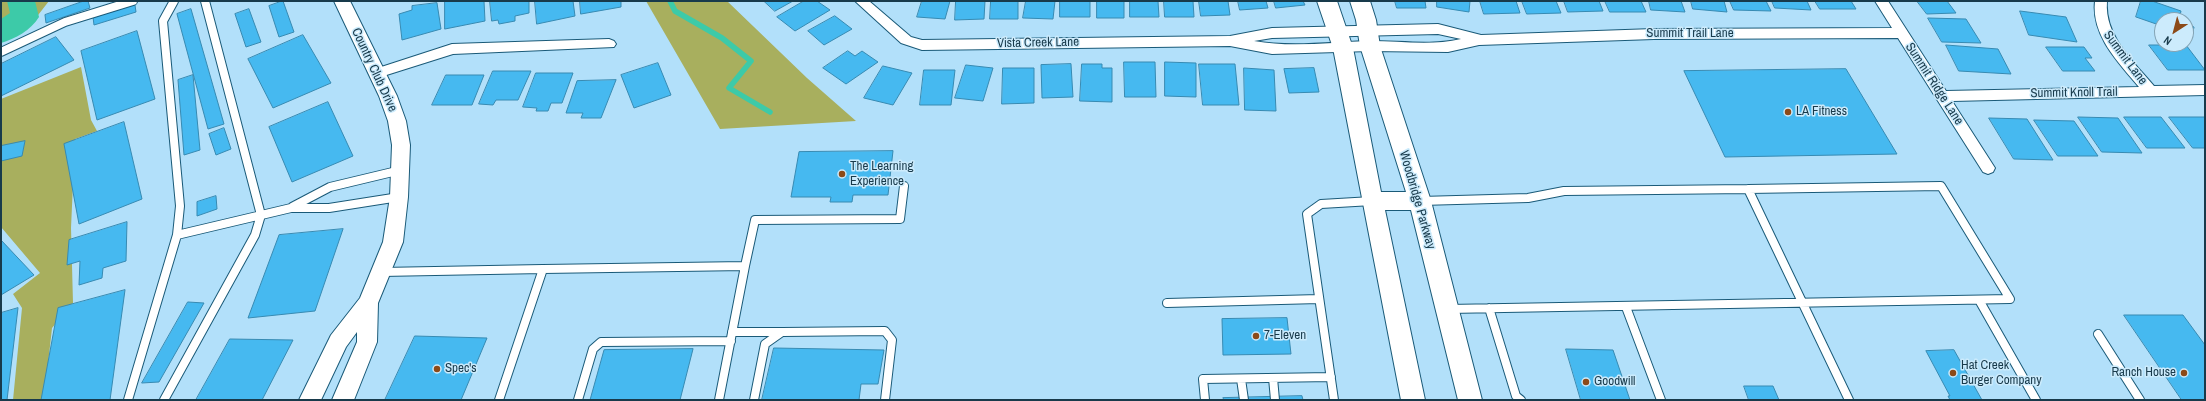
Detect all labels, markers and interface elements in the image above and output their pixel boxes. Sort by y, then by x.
north arrow [2154,12,2194,52]
street label: Country Club Drive [348,26,400,114]
street label: Summit Trail Lane [1646,26,1734,42]
street label: Summit Lane [2100,28,2150,88]
text: N [2161,33,2174,48]
street label: Vista Creek Lane [997,34,1079,52]
street label: Summit Ridge Lane [1902,40,1966,128]
street label: Summit Knoll Trail [2030,84,2118,102]
place label: LA Fitness [1796,104,1847,120]
marker: LA Fitness [1783,107,1793,117]
street label: Woodbridge Parkway [1395,149,1439,251]
place label: The Learning Experience [850,159,913,190]
marker: The Learning Experience [837,169,847,179]
place label: 7-Eleven [1264,328,1306,344]
marker: 7-Eleven [1251,331,1261,341]
place label: Hat Creek Burger Company [1961,358,2042,389]
place label: Spec's [445,361,477,377]
marker: Spec's [432,364,442,374]
place label: Ranch House [2111,365,2176,381]
marker: Hat Creek Burger Company [1948,368,1958,378]
marker: Ranch House [2179,368,2189,378]
place label: Goodwill [1594,374,1635,390]
marker: Goodwill [1581,377,1591,387]

